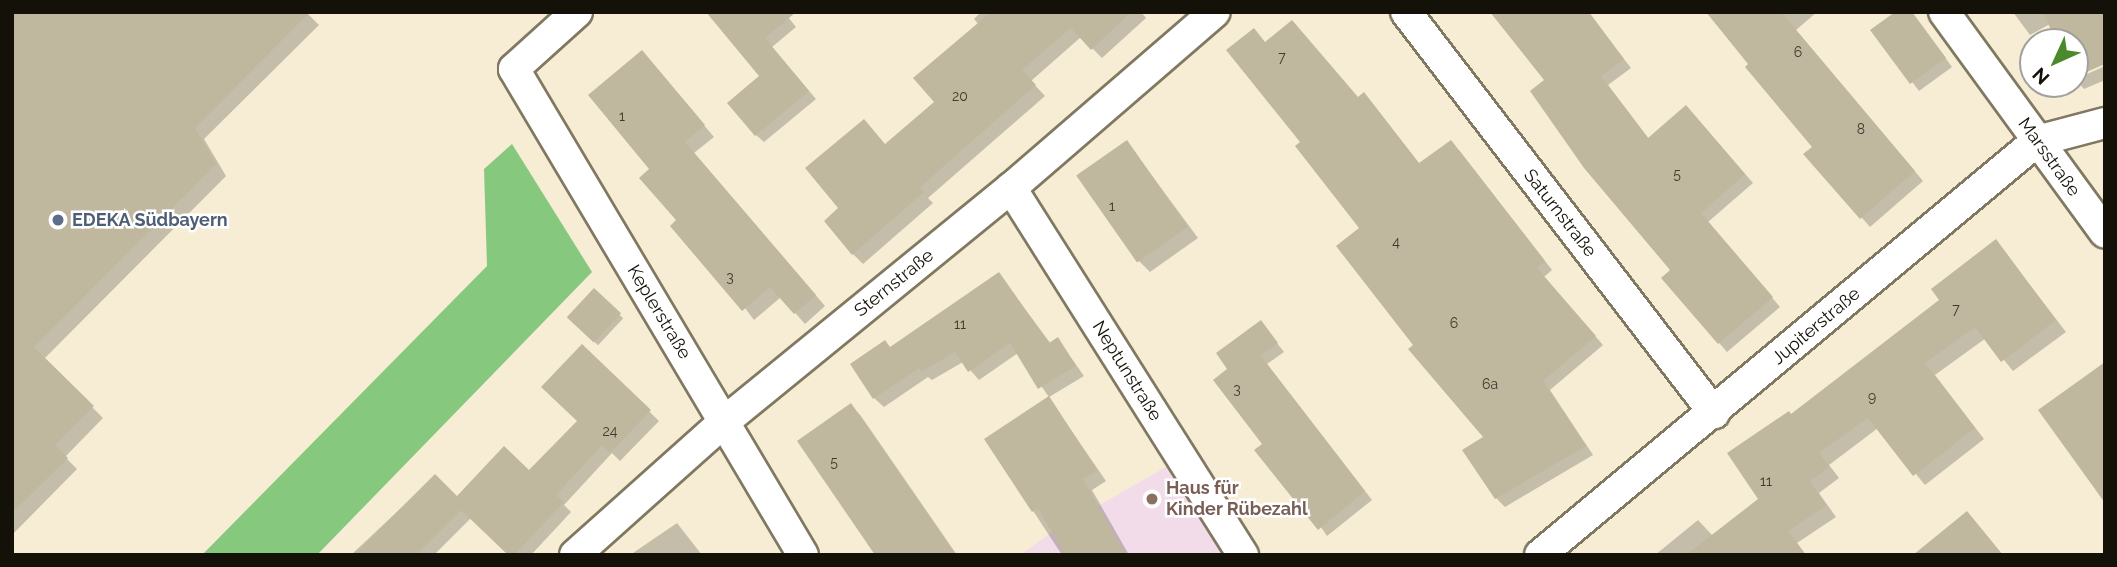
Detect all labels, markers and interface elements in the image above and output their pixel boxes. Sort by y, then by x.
north arrow [2019,28,2089,98]
house number: 6 [1794,44,1802,60]
house number: 7 [1278,49,1286,65]
text: N [2028,64,2053,89]
house number: 20 [952,88,968,104]
house number: 1 [619,108,625,124]
street label: Marsstraße [2013,114,2085,200]
house number: 8 [1857,121,1865,137]
street label: Saturnstraße [1519,165,1601,261]
house number: 5 [1673,166,1681,182]
house number: 1 [1109,198,1115,214]
place label: EDEKA Südbayern [72,209,228,231]
marker: EDEKA Südbayern [50,212,66,228]
house number: 4 [1392,234,1400,250]
street label: Sternstraße [850,245,938,321]
street label: Keplerstraße [623,261,695,363]
house number: 3 [726,269,734,285]
street label: Jupiterstraße [1768,283,1864,369]
house number: 7 [1952,301,1960,317]
house number: 6 [1450,315,1458,331]
house number: 11 [954,316,966,332]
street label: Neptunstraße [1088,317,1166,425]
house number: 6a [1482,376,1498,392]
house number: 3 [1233,381,1241,397]
house number: 9 [1868,389,1876,405]
house number: 24 [603,423,617,439]
house number: 5 [830,454,838,470]
house number: 11 [1760,473,1772,489]
place label: Haus für Kinder Rübezahl [1166,478,1308,520]
marker: Haus für Kinder Rübezahl [1144,491,1160,507]

